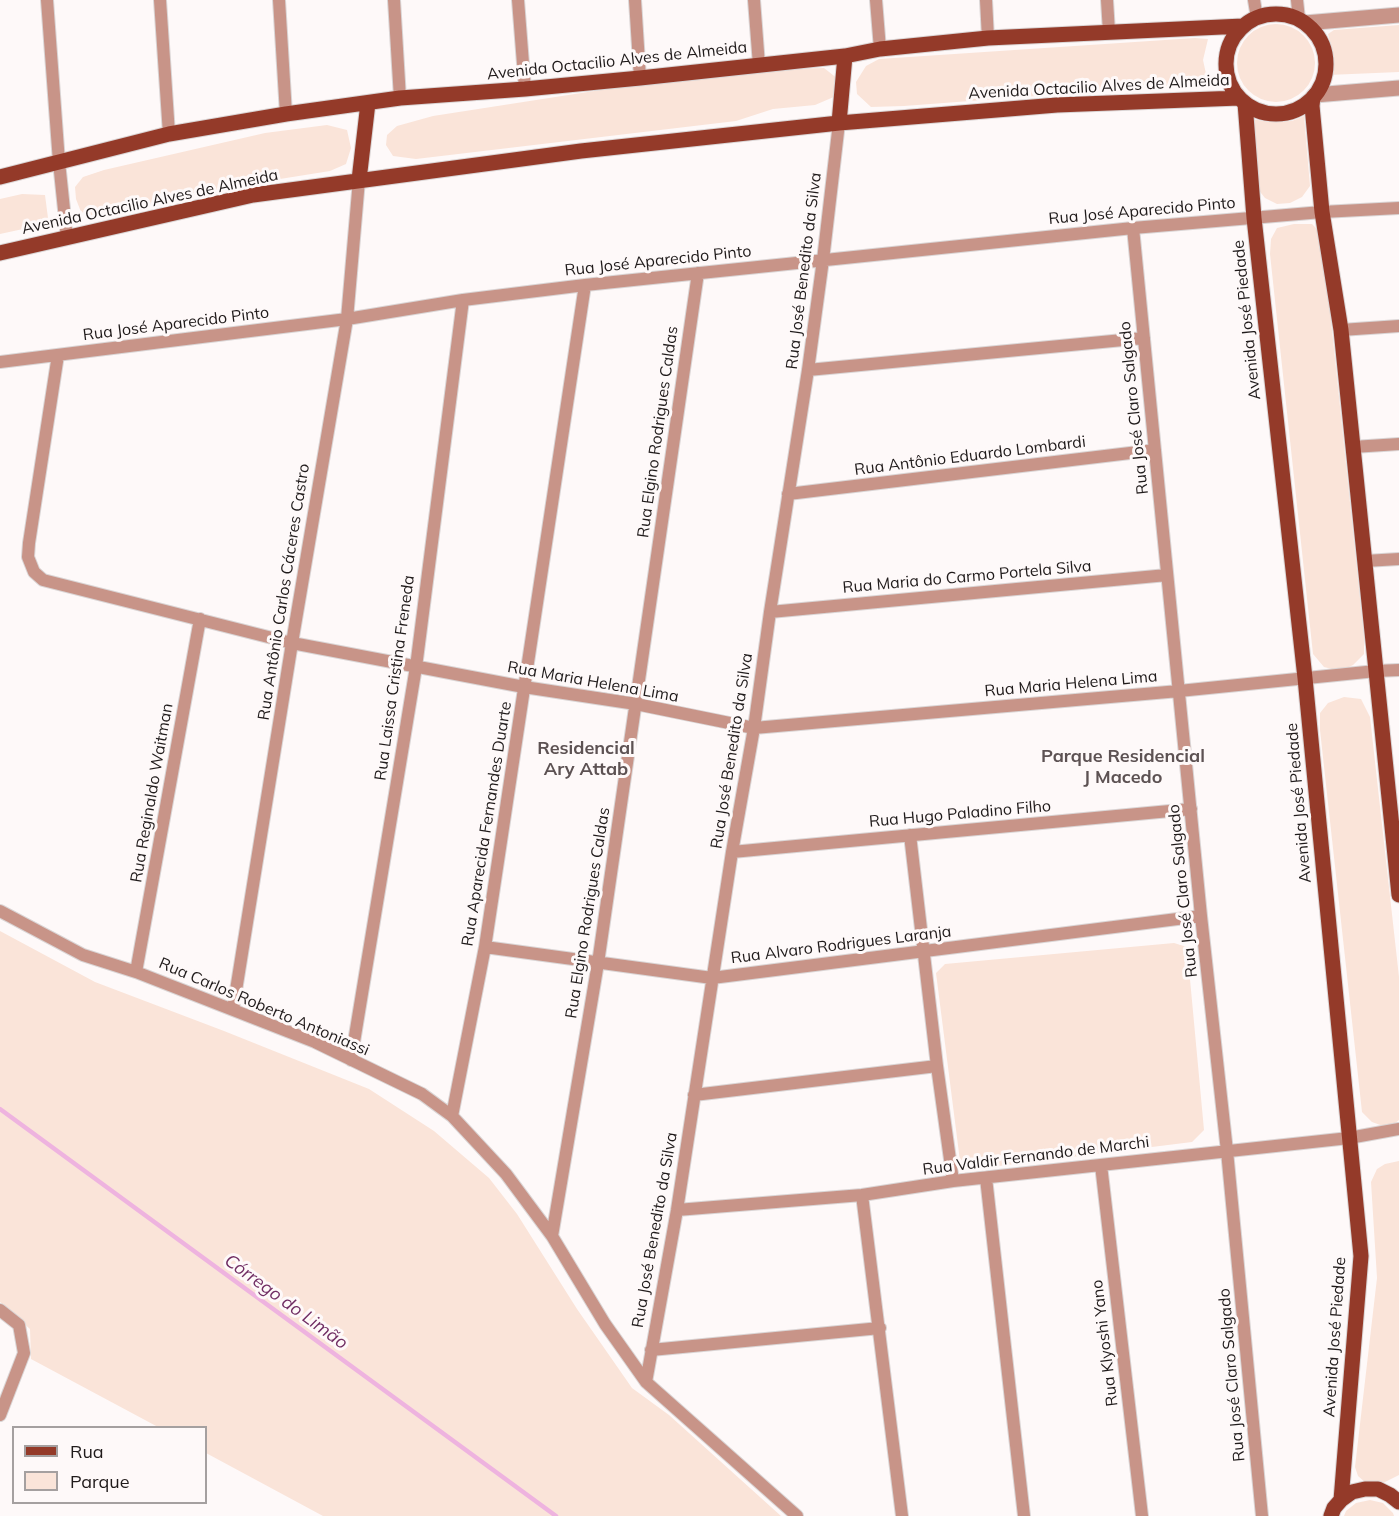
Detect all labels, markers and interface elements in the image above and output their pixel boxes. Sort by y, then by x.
street label: Avenida Octacilio Alves de Almeida [486,38,748,84]
street label: Avenida Octacilio Alves de Almeida [968,71,1230,103]
street label: Avenida Octacilio Alves de Almeida [20,165,280,239]
street label: Rua José Benedito da Silva [782,172,826,370]
street label: Rua José Aparecido Pinto [1048,193,1236,229]
street label: Avenida José Piedade [1229,239,1265,401]
street label: Rua José Aparecido Pinto [564,242,752,280]
street label: Rua José Aparecido Pinto [82,303,270,345]
street label: Rua José Claro Salgado [1115,320,1153,496]
street label: Rua Elgino Rodrigues Caldas [634,325,682,539]
street label: Rua Antônio Eduardo Lombardi [853,432,1087,480]
street label: Rua Antônio Carlos Cáceres Castro [254,462,314,722]
street label: Rua Maria do Carmo Portela Silva [842,557,1092,597]
street label: Rua Laissa Cristina Freneda [371,574,419,782]
street label: Rua José Benedito da Silva [707,652,757,850]
street label: Rua Maria Helena Lima [506,657,680,707]
street label: Rua Maria Helena Lima [984,667,1158,701]
street label: Rua Aparecida Fernandes Duarte [458,700,516,948]
street label: Rua Reginaldo Waitman [127,702,177,884]
street label: Avenida José Piedade [1282,722,1316,884]
district label: Residencial Ary Attab [537,738,635,780]
district label: Parque Residencial J Macedo [1041,746,1205,789]
street label: Rua Hugo Paladino Filho [868,796,1052,832]
street label: Rua José Claro Salgado [1164,803,1202,979]
street label: Rua Elgino Rodrigues Caldas [562,806,614,1020]
street label: Rua Alvaro Rodrigues Laranja [730,922,952,968]
street label: Rua Carlos Roberto Antoniassi [156,954,372,1060]
street label: Rua José Benedito da Silva [628,1131,682,1329]
street label: Rua Valdir Fernando de Marchi [922,1133,1150,1179]
water label: Córrego do Limão [220,1250,352,1354]
street label: Avenida José Piedade [1320,1256,1350,1418]
street label: Rua Klyoshi Yano [1088,1279,1122,1407]
street label: Rua José Claro Salgado [1215,1287,1249,1463]
legend [12,1426,207,1504]
text: Rua [70,1440,104,1463]
text: Parque [70,1470,129,1493]

